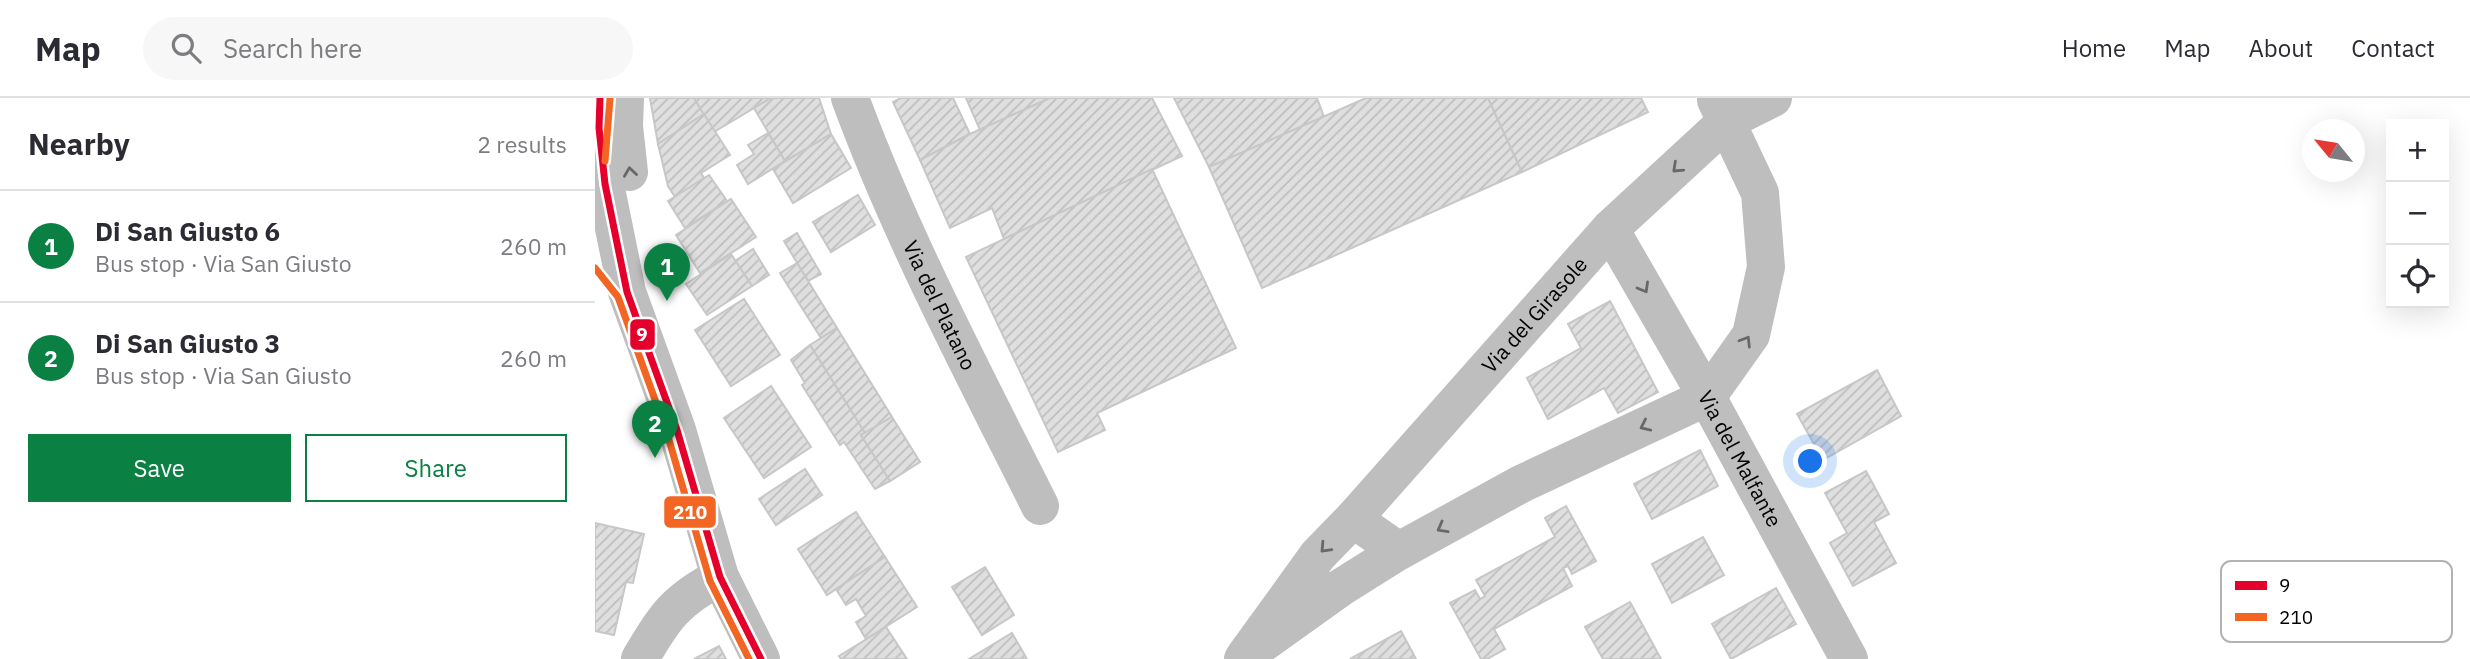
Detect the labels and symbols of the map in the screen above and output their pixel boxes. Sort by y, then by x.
north arrow [2302,119,2365,182]
one-way arrow [1672,159,1685,172]
one-way arrow [622,166,637,178]
street label: Via del Platano [897,236,983,375]
pin: 1 [644,243,690,301]
street label: Via del Girasole [1475,251,1593,379]
one-way arrow [1636,281,1649,293]
line badge: 9 [629,318,656,351]
text: 9 [636,322,648,346]
one-way arrow [1737,336,1750,349]
street label: Via del Malfante [1692,385,1789,532]
pin: 2 [632,400,678,458]
one-way arrow [1640,418,1652,432]
your location [1793,444,1827,478]
line badge: 210 [663,495,717,529]
text: 210 [673,500,707,524]
one-way arrow [1436,519,1449,533]
one-way arrow [1321,540,1334,553]
legend [2221,561,2452,642]
text: 9 [2279,573,2290,597]
text: 210 [2279,605,2313,629]

